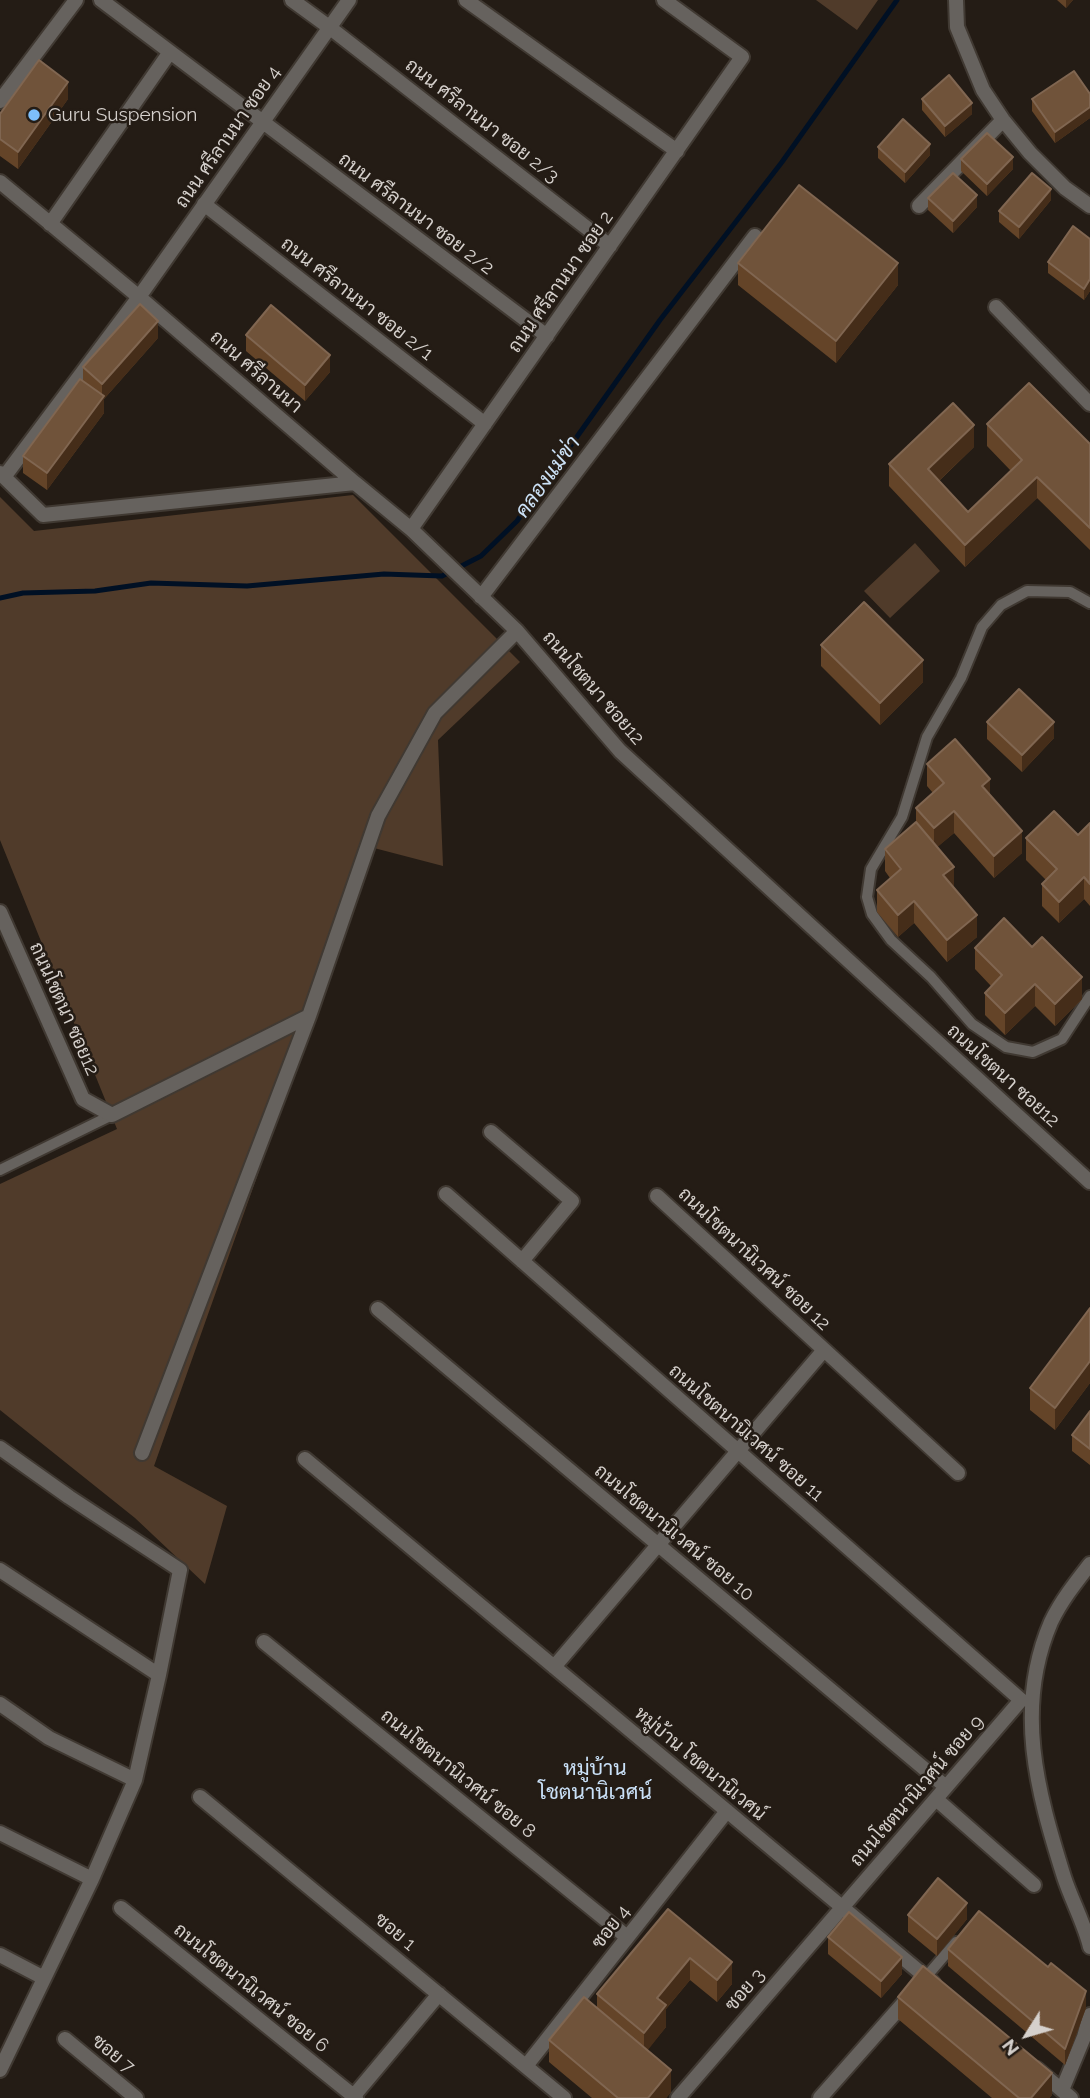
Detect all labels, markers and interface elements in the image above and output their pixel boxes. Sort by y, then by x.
street label: ถนน ศรีลานนา ซอย 2/3 [401,54,563,188]
street label: ถนน ศรีลานนา ซอย 4 [170,62,286,212]
place label: Guru Suspension [48,104,197,126]
marker: Guru Suspension [26,107,42,123]
street label: ถนน ศรีลานนา ซอย 2/2 [334,148,498,280]
street label: ถนน ศรีลานนา ซอย 2 [504,207,618,357]
street label: ถนน ศรีลานนา ซอย 2/1 [276,232,438,366]
street label: ถนน ศรีลานนา [205,326,307,418]
water label: คลองแม่ข่า [510,431,586,523]
street label: ถนนโชตนา ซอย12 [537,626,649,750]
street label: ถนนโชตนา ซอย12 [24,939,104,1079]
street label: ถนนโชตนา ซอย12 [942,1020,1064,1132]
street label: ถนนโชตนานิเวศน์ ซอย 12 [673,1183,835,1335]
street label: ถนนโชตนานิเวศน์ ซอย 11 [664,1360,828,1506]
street label: ถนนโชตนานิเวศน์ ซอย 10 [590,1460,758,1606]
street label: หมู่บ้าน โชตนานิเวศน์ [629,1702,771,1826]
street label: ถนนโชตนานิเวศน์ ซอย 8 [376,1704,540,1844]
street label: ถนนโชตนานิเวศน์ ซอย 9 [845,1711,989,1871]
district label: หมู่บ้าน โชตนานิเวศน์ [538,1756,652,1806]
street label: ซอย 4 [587,1901,635,1953]
street label: ซอย 1 [370,1908,420,1956]
street label: ถนนโชตนานิเวศน์ ซอย 6 [169,1918,333,2058]
street label: ซอย 3 [720,1964,770,2016]
north arrow [992,2000,1062,2070]
street label: ซอย 7 [87,2030,139,2078]
text: N [997,2035,1023,2060]

